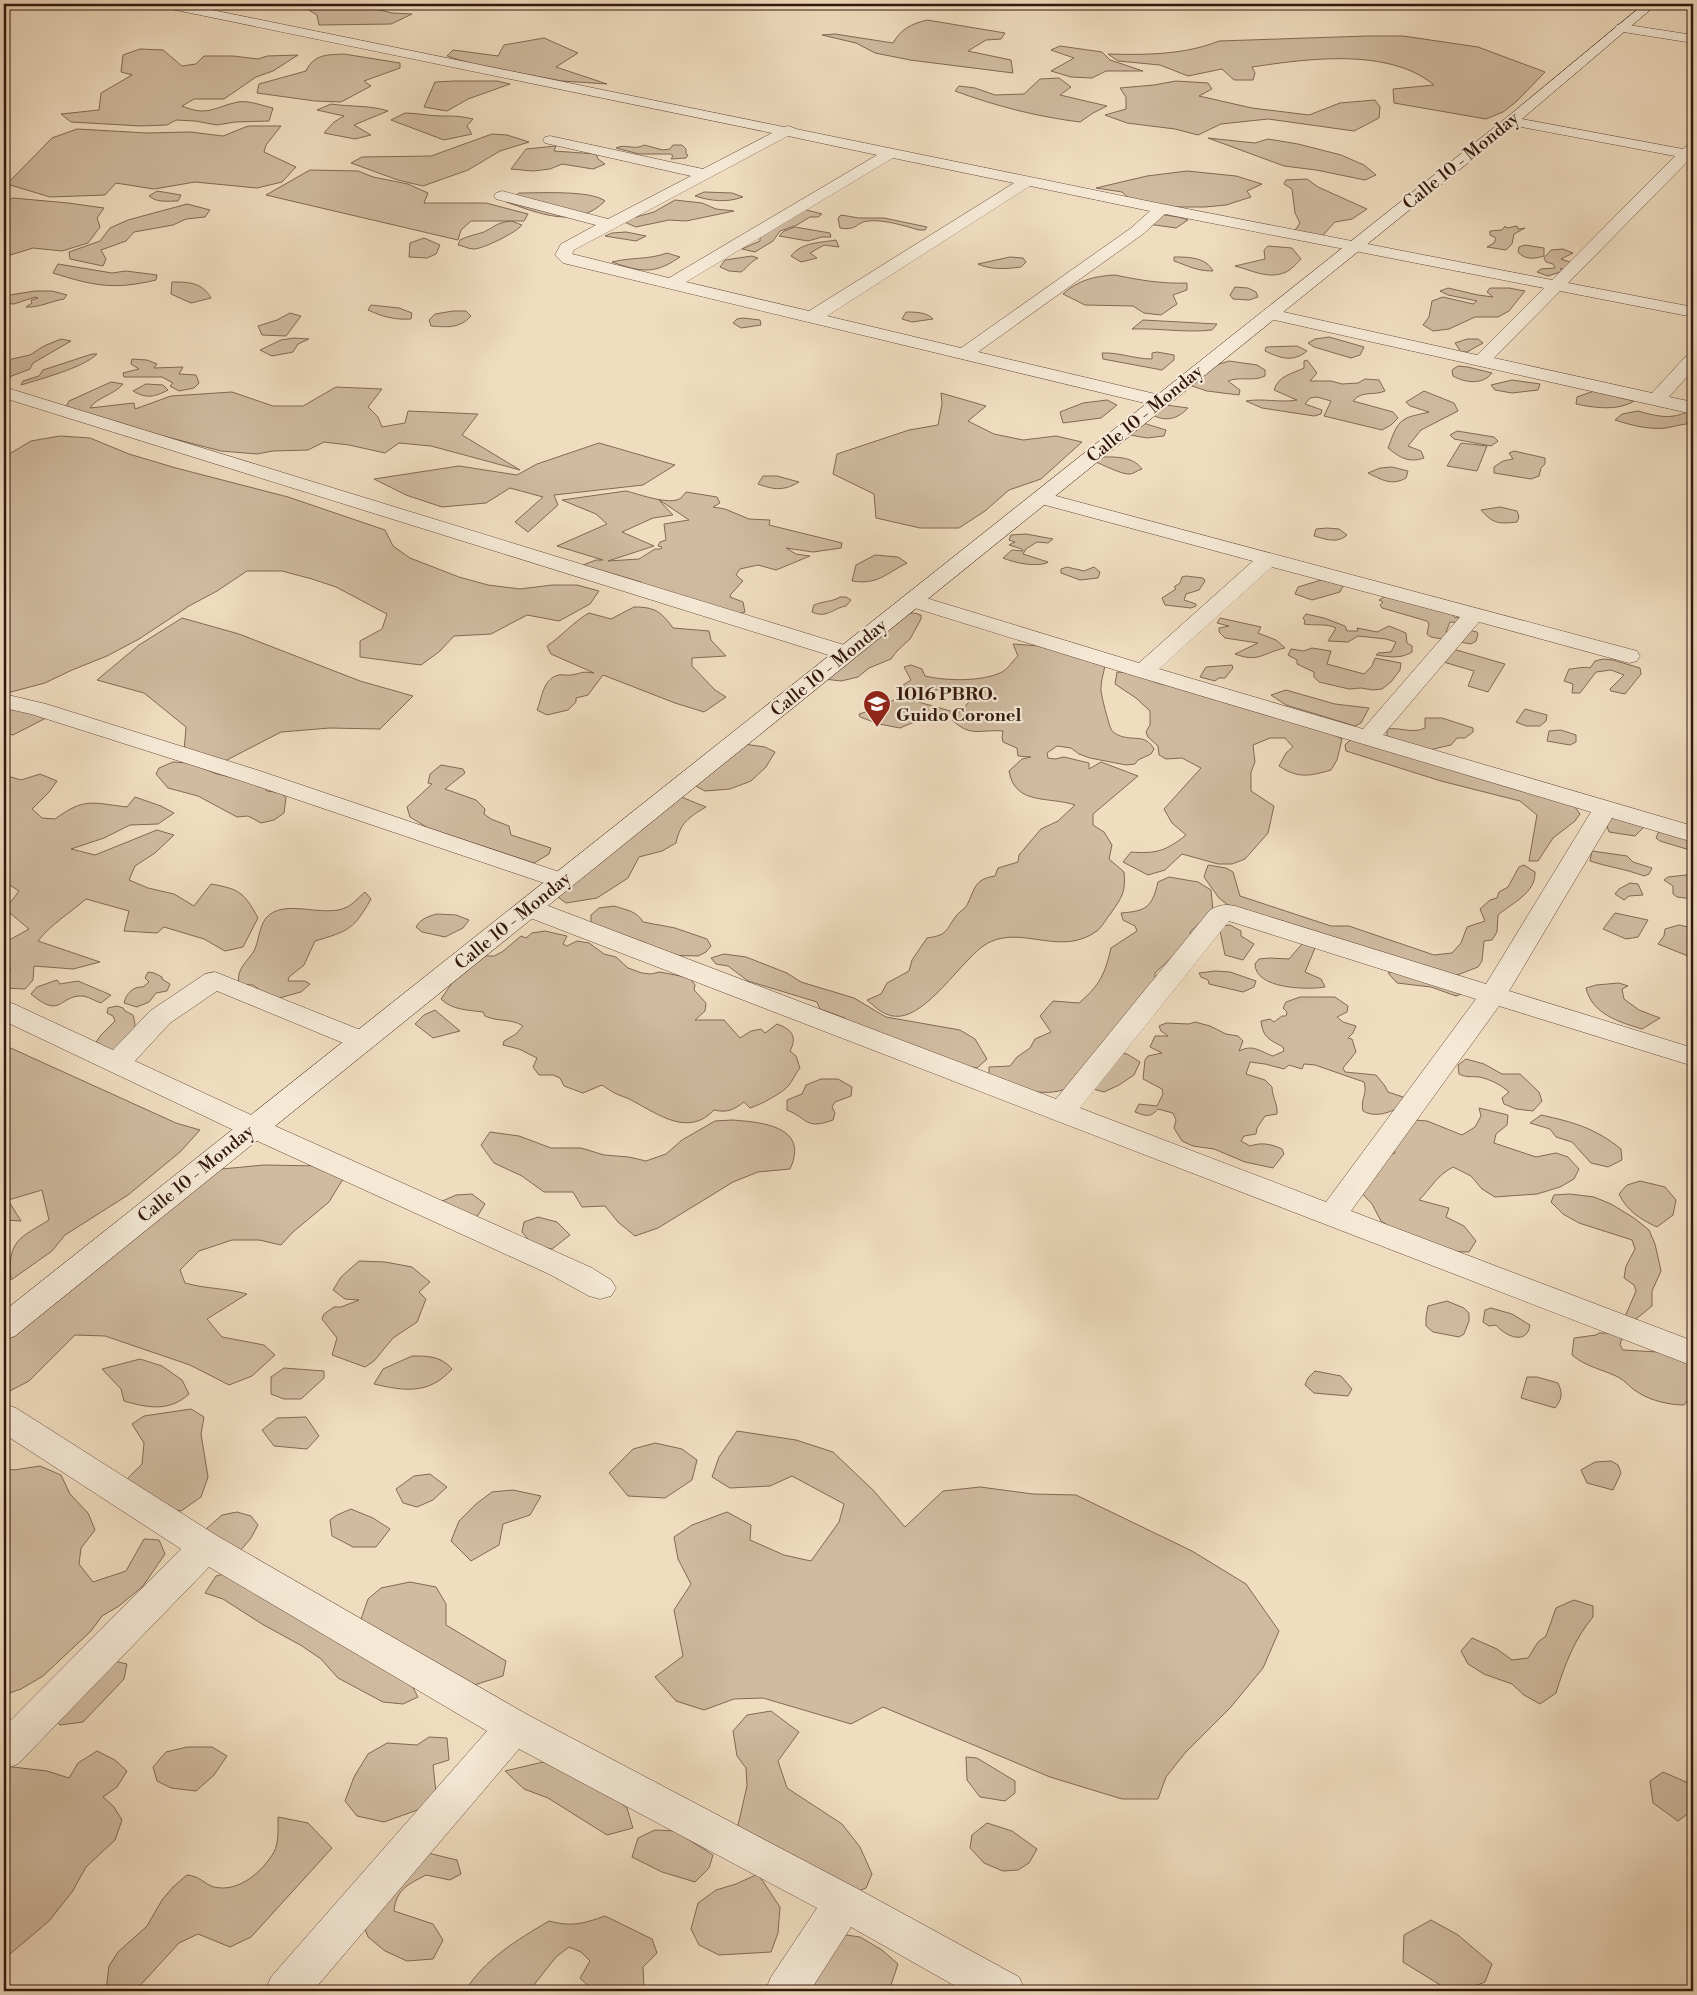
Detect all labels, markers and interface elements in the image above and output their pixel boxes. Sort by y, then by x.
street label: Calle 10 - Monday [1398,107,1524,215]
street label: Calle 10 - Monday [1082,360,1208,468]
street label: Calle 10 - Monday [766,614,892,722]
place label: 1016 PBRO. Guido Coronel [896,683,1022,727]
school or university icon: 1016 PBRO. Guido Coronel [862,689,892,728]
street label: Calle 10 - Monday [450,867,576,975]
street label: Calle 10 - Monday [133,1120,259,1228]

